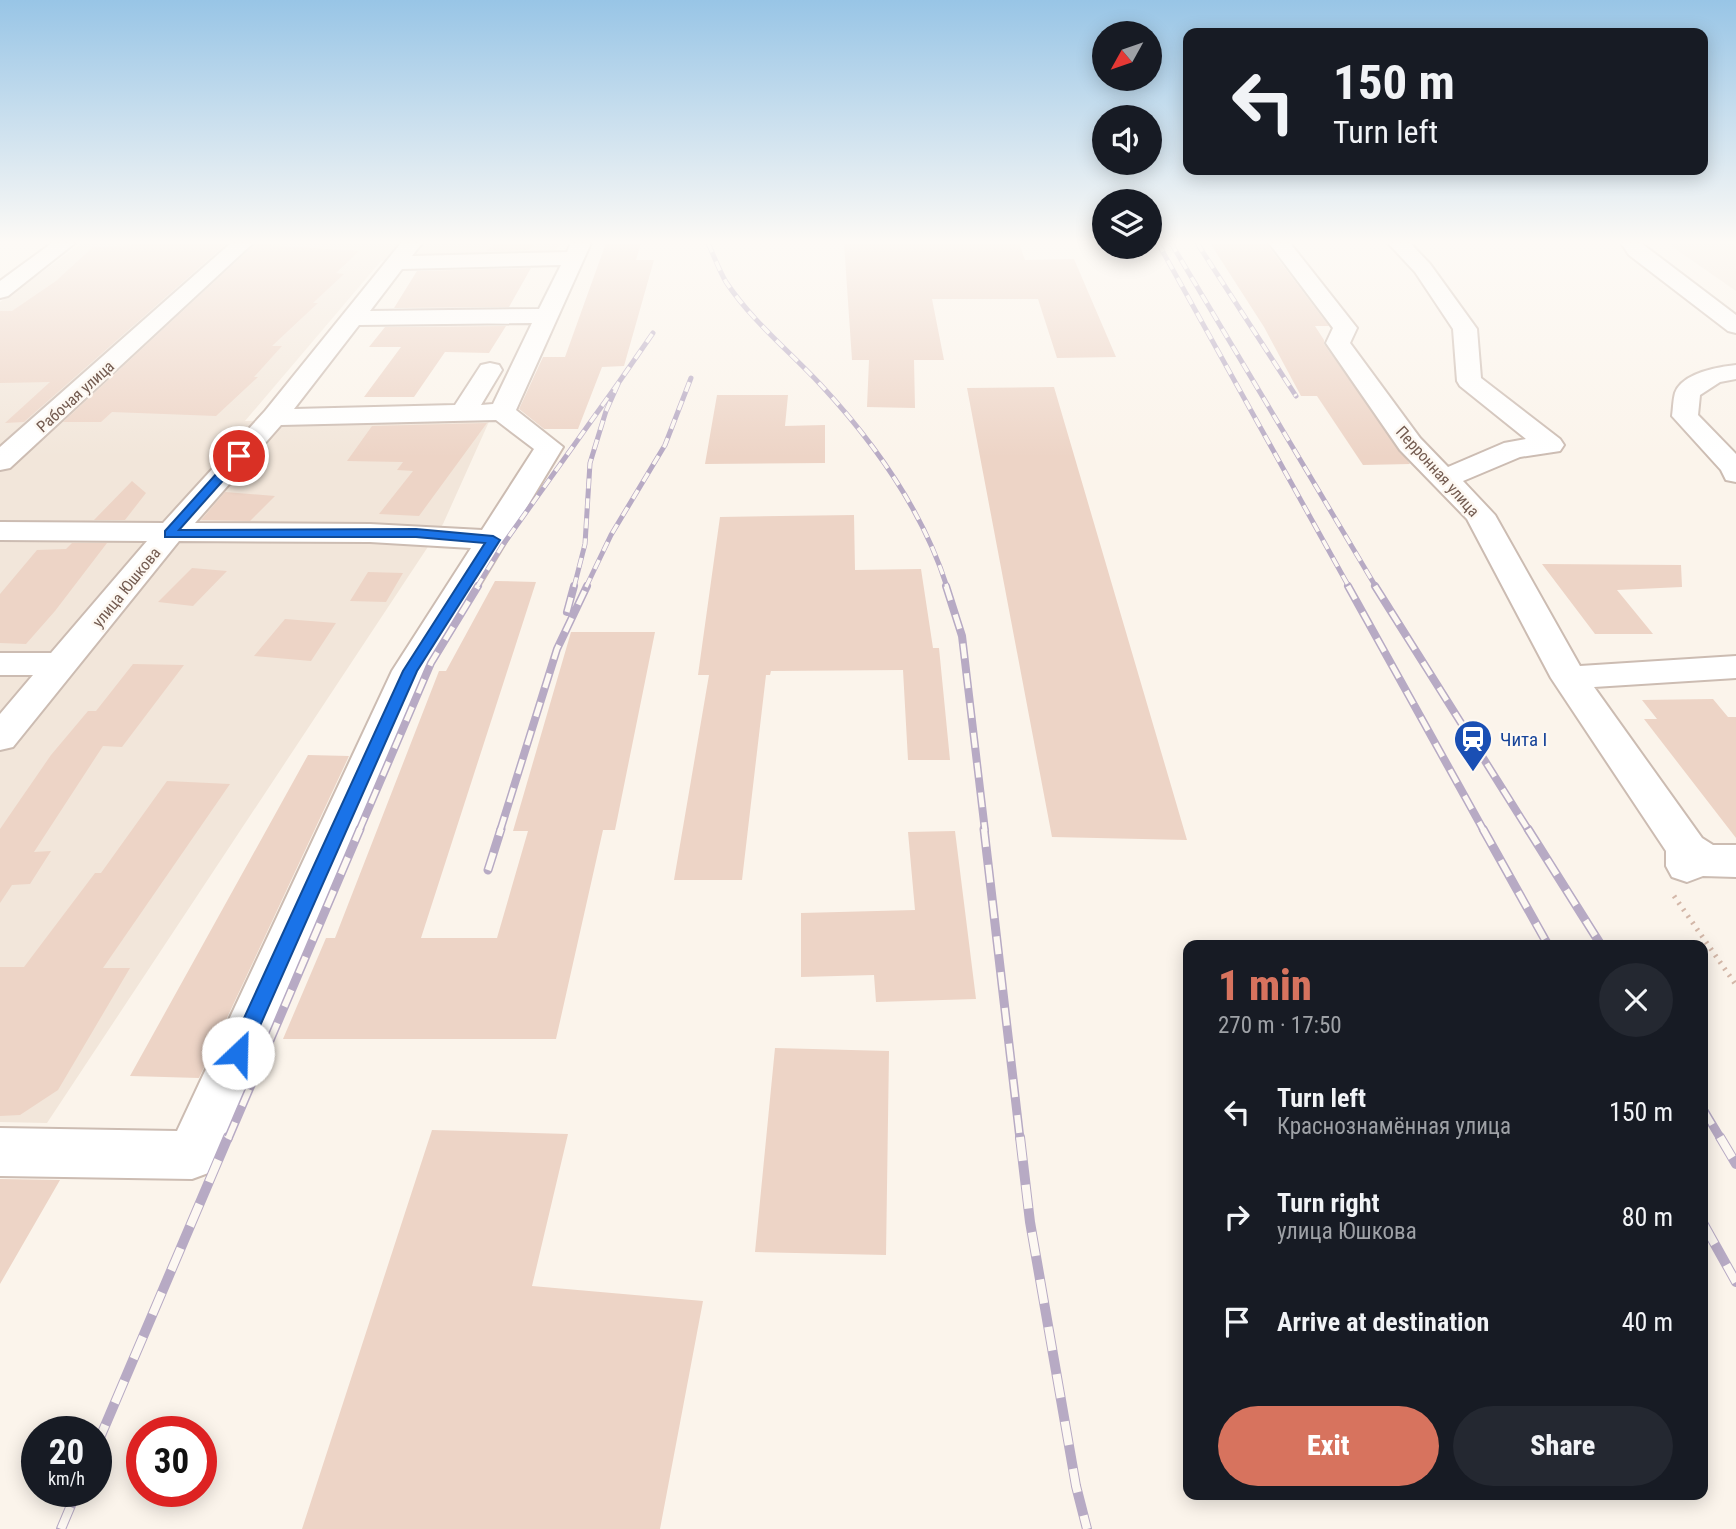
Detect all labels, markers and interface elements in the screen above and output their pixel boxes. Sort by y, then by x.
north arrow [1092,21,1162,91]
map controls [1092,21,1162,259]
text: 150 m [1333,54,1455,111]
icon: left [1218,56,1309,147]
button: sound [1092,105,1162,175]
text: Turn left [1333,113,1438,151]
button: layers [1092,189,1162,259]
street label: Рабочая улица [33,357,118,436]
street label: Перронная улица [1392,422,1483,521]
pin [209,426,269,486]
icon: arrive [220,437,258,475]
street label: улица Юшкова [88,544,164,631]
station icon: Чита I [1452,718,1494,773]
place label: Чита I [1500,728,1547,751]
text: 1 min [1218,961,1312,1010]
button: close [1599,963,1673,1037]
text: 270 m · 17:50 [1218,1012,1342,1039]
position arrow [201,1016,275,1090]
text: Turn left [1277,1083,1366,1113]
icon: left [1218,1093,1256,1131]
text: 150 m [1609,1097,1673,1127]
text: Краснознамённая улица [1277,1113,1511,1140]
text: Turn right [1277,1188,1379,1218]
icon: right [1218,1198,1256,1236]
text: 80 m [1622,1202,1673,1232]
text: улица Юшкова [1277,1218,1417,1245]
icon: arrive [1218,1303,1256,1341]
text: Arrive at destination [1277,1307,1489,1337]
text: 40 m [1622,1307,1673,1337]
button: Exit [1218,1406,1439,1486]
button: Share [1453,1406,1673,1486]
speed limit sign: 30 [126,1416,217,1507]
text: 20 [49,1432,84,1473]
text: km/h [48,1468,85,1489]

